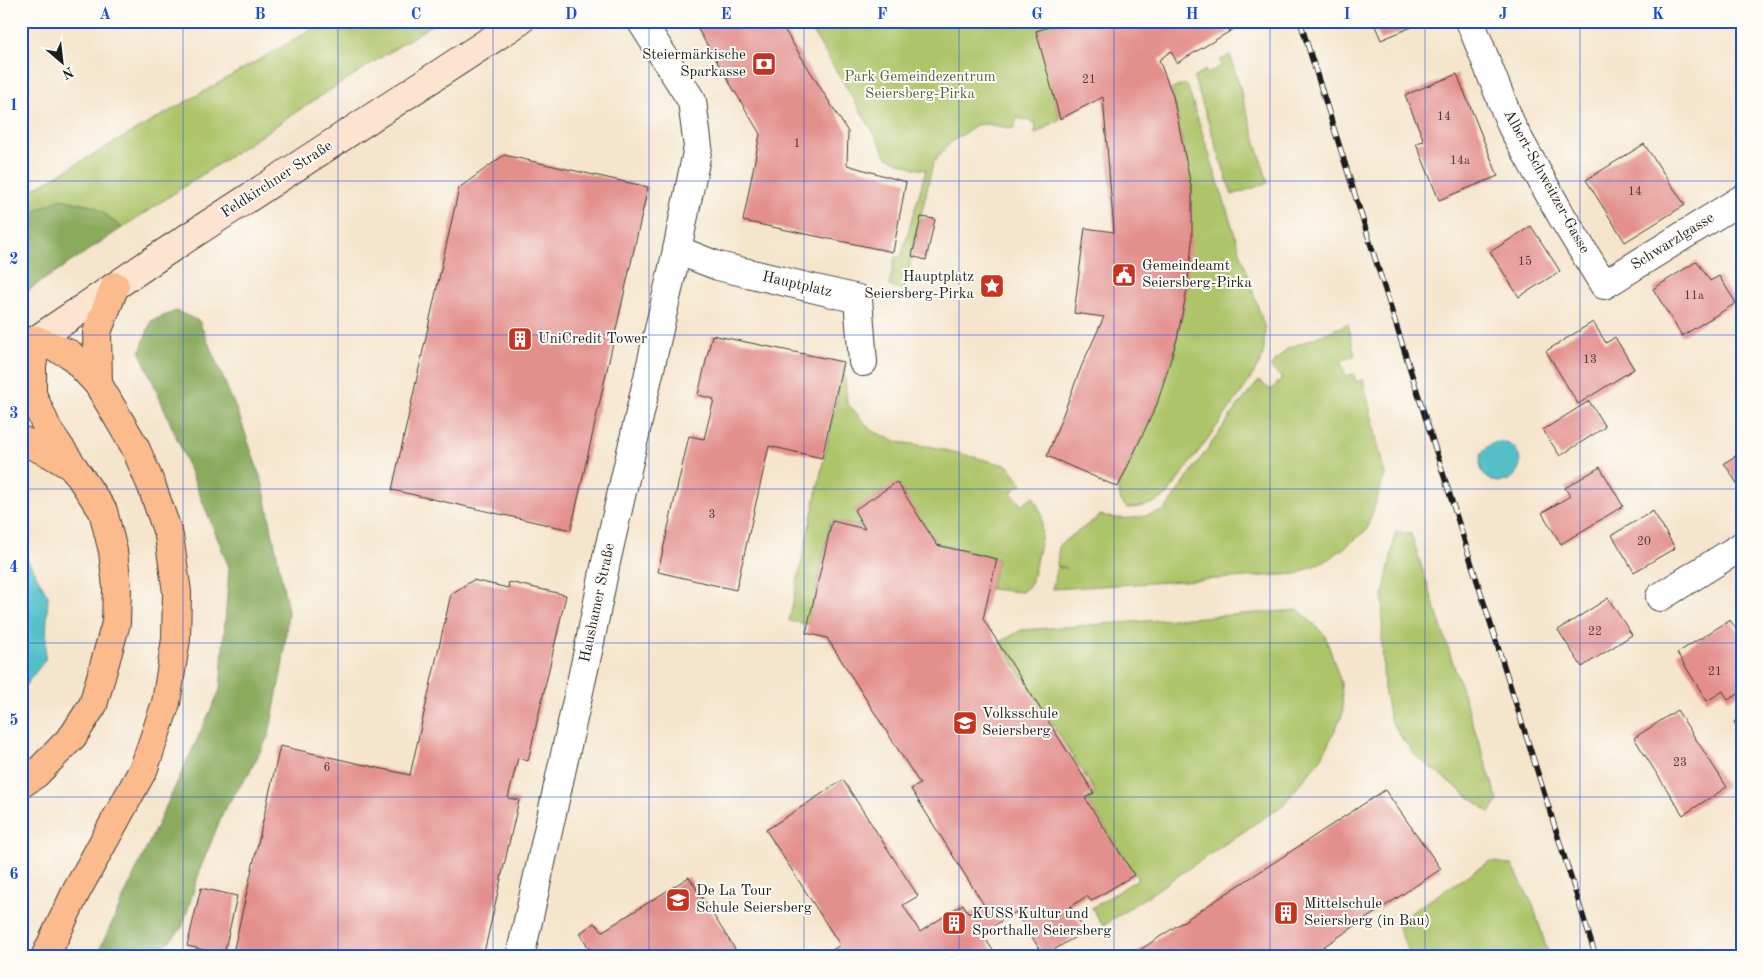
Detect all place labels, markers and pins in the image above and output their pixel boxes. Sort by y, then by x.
place label: Steiermärkische Sparkasse [642,48,746,80]
bank icon: Steiermärkische Sparkasse [751,51,777,77]
place label: Gemeindeamt Seiersberg-Pirka [1142,259,1252,291]
public building icon: Gemeindeamt Seiersberg-Pirka [1111,262,1137,288]
place label: Hauptplatz Seiersberg-Pirka [864,270,975,302]
place icon: Hauptplatz Seiersberg-Pirka [979,273,1005,299]
building icon: UniCredit Tower [507,326,533,352]
place label: UniCredit Tower [538,332,647,347]
place label: Volksschule Seiersberg [982,707,1058,739]
school or university icon: Volksschule Seiersberg [952,710,978,736]
place label: De La Tour Schule Seiersberg [696,884,812,916]
school or university icon: De La Tour Schule Seiersberg [665,887,691,913]
place label: Mittelschule Seiersberg (in Bau) [1304,897,1430,929]
building icon: Mittelschule Seiersberg (in Bau) [1273,900,1299,926]
place label: KUSS Kultur und Sporthalle Seiersberg [972,907,1111,939]
building icon: KUSS Kultur und Sporthalle Seiersberg [941,910,967,936]

